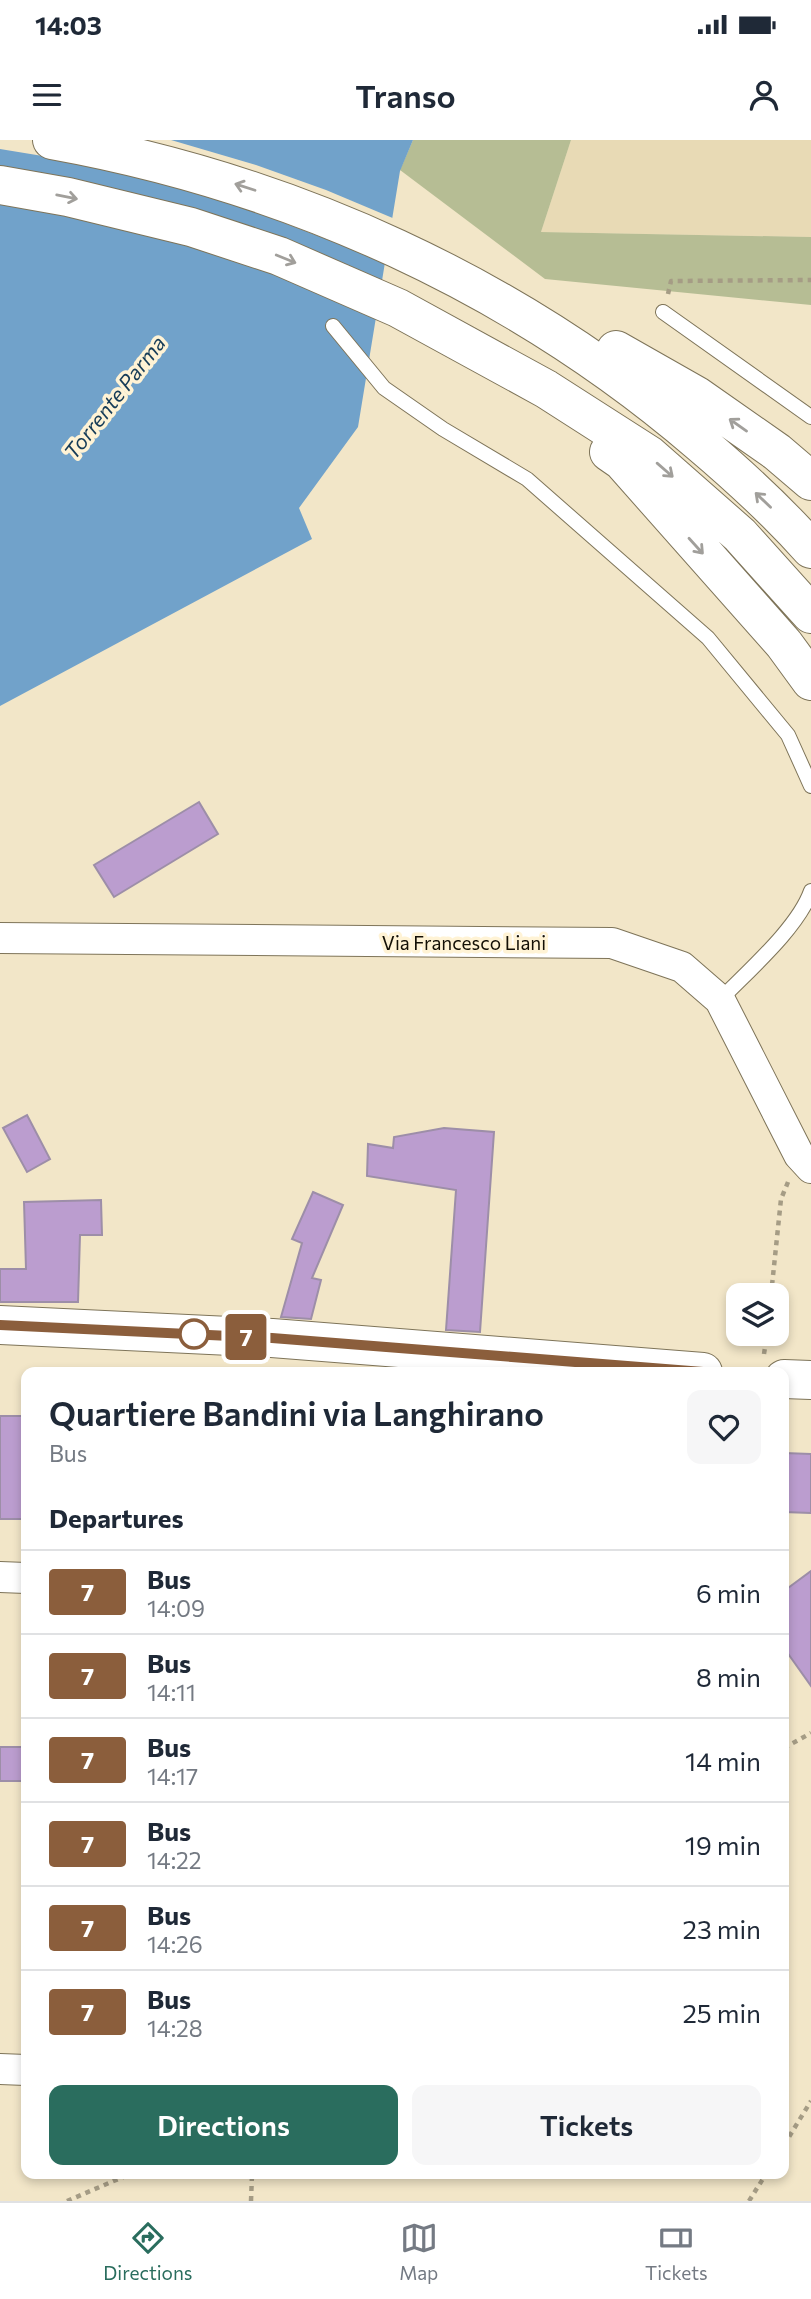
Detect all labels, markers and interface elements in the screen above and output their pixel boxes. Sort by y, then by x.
text: 14:03 [35,9,102,40]
text: Transo [355,75,456,115]
icon: menu [28,76,66,114]
icon: person [745,76,783,114]
one-way arrow [235,180,257,193]
one-way arrow [55,190,78,204]
one-way arrow [274,253,296,266]
water label: Torrente Parma [58,330,170,464]
one-way arrow [729,417,748,432]
one-way arrow [656,462,674,478]
one-way arrow [755,492,772,509]
one-way arrow [688,537,705,554]
street label: Via Francesco Liani [382,931,546,954]
map controls [726,1283,789,1346]
button: layers [726,1283,789,1346]
line badge: 7 [223,1314,269,1360]
unlabelled marker [179,1319,209,1349]
text: 7 [239,1322,253,1351]
button: heart [687,1390,761,1464]
text: Quartiere Bandini via Langhirano [49,1392,544,1433]
text: Bus [49,1439,87,1467]
text: Departures [49,1502,184,1533]
text: Bus [147,1563,191,1594]
text: 7 [81,1577,94,1606]
text: 6 min [696,1577,761,1608]
text: 14:09 [147,1594,205,1622]
text: Bus [147,1647,191,1678]
text: 7 [81,1661,94,1690]
text: 8 min [696,1661,761,1692]
text: 14:11 [147,1678,196,1706]
text: Bus [147,1731,191,1762]
text: 7 [81,1745,94,1774]
text: 14 min [685,1745,761,1776]
text: 14:17 [147,1762,198,1790]
text: Bus [147,1815,191,1846]
text: 7 [81,1829,94,1858]
text: 19 min [685,1829,761,1860]
text: 14:22 [147,1846,202,1874]
text: Bus [147,1899,191,1930]
text: 7 [81,1913,94,1942]
text: 23 min [683,1913,761,1944]
text: 14:26 [147,1930,203,1958]
text: Bus [147,1983,191,2014]
text: 7 [81,1997,94,2026]
text: 25 min [682,1997,761,2028]
text: 14:28 [147,2014,203,2042]
button: Directions [49,2085,398,2165]
button: Tickets [412,2085,761,2165]
tab: Directions [103,2219,192,2284]
tab: Map [399,2219,438,2284]
tab: Tickets [645,2219,708,2284]

